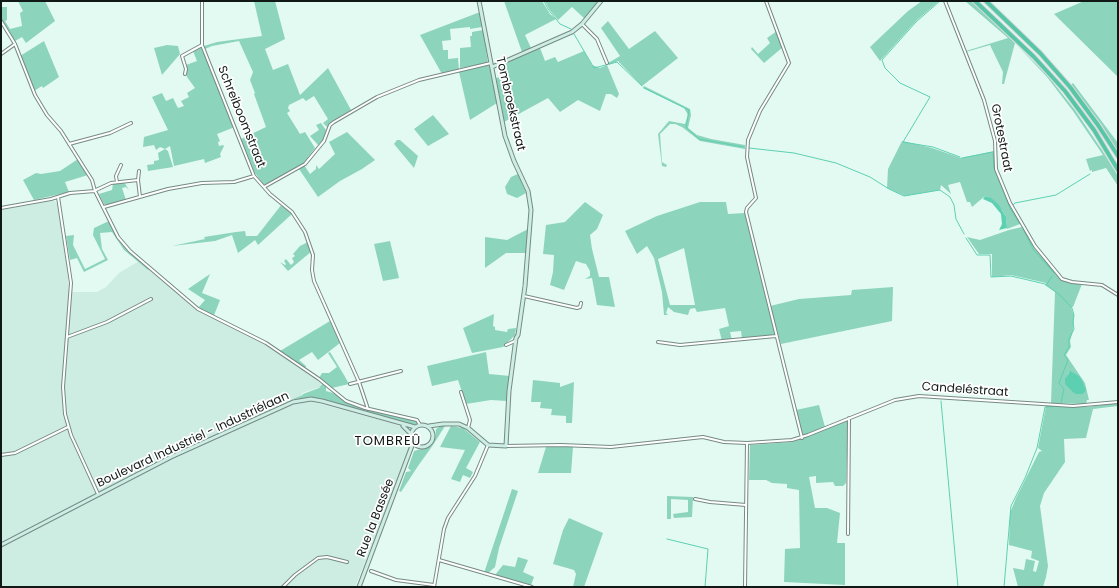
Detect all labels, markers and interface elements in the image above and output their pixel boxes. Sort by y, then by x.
street label: Tombroekstraat [492,56,528,152]
street label: Schreiboomstraat [214,64,268,170]
street label: Grotestraat [987,103,1015,173]
street label: Candeléstraat [921,380,1009,400]
street label: Boulevard Industriel - Industriélaan [95,389,291,491]
district label: TOMBREÛ [355,434,421,450]
street label: Rue la Bassée [354,477,398,559]

